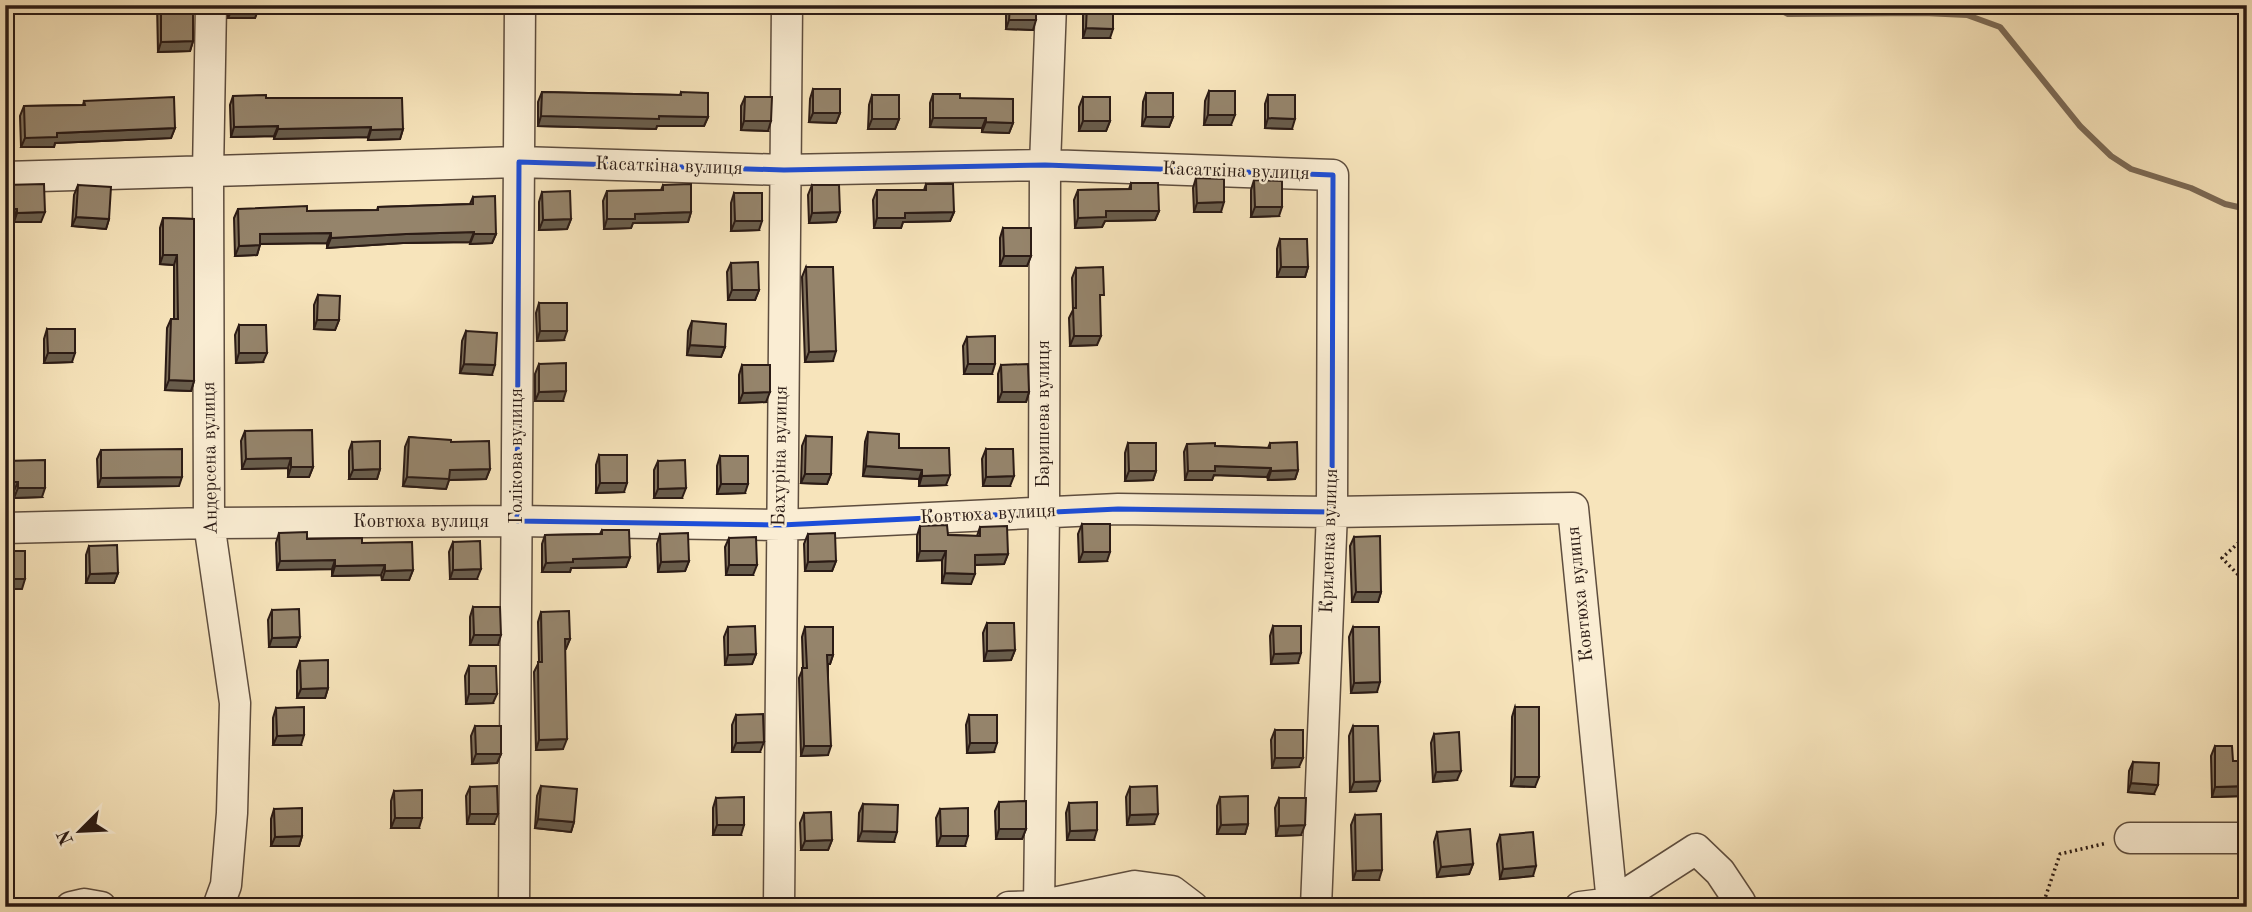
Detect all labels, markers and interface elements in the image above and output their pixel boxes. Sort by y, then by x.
street label: Касаткіна вулиця [595,155,743,179]
street label: Касаткіна вулиця [1162,160,1310,184]
street label: Баришева вулиця [1035,340,1054,488]
street label: Андерсена вулиця [200,381,222,535]
street label: Бахуріна вулиця [770,385,792,527]
street label: Голікова вулиця [508,388,527,524]
street label: Криленка вулиця [1318,468,1342,614]
street label: Ковтюха вулиця [919,502,1057,528]
street label: Ковтюха вулиця [353,513,489,532]
street label: Ковтюха вулиця [1564,525,1598,663]
north arrow [46,796,116,866]
text: N [55,826,78,847]

